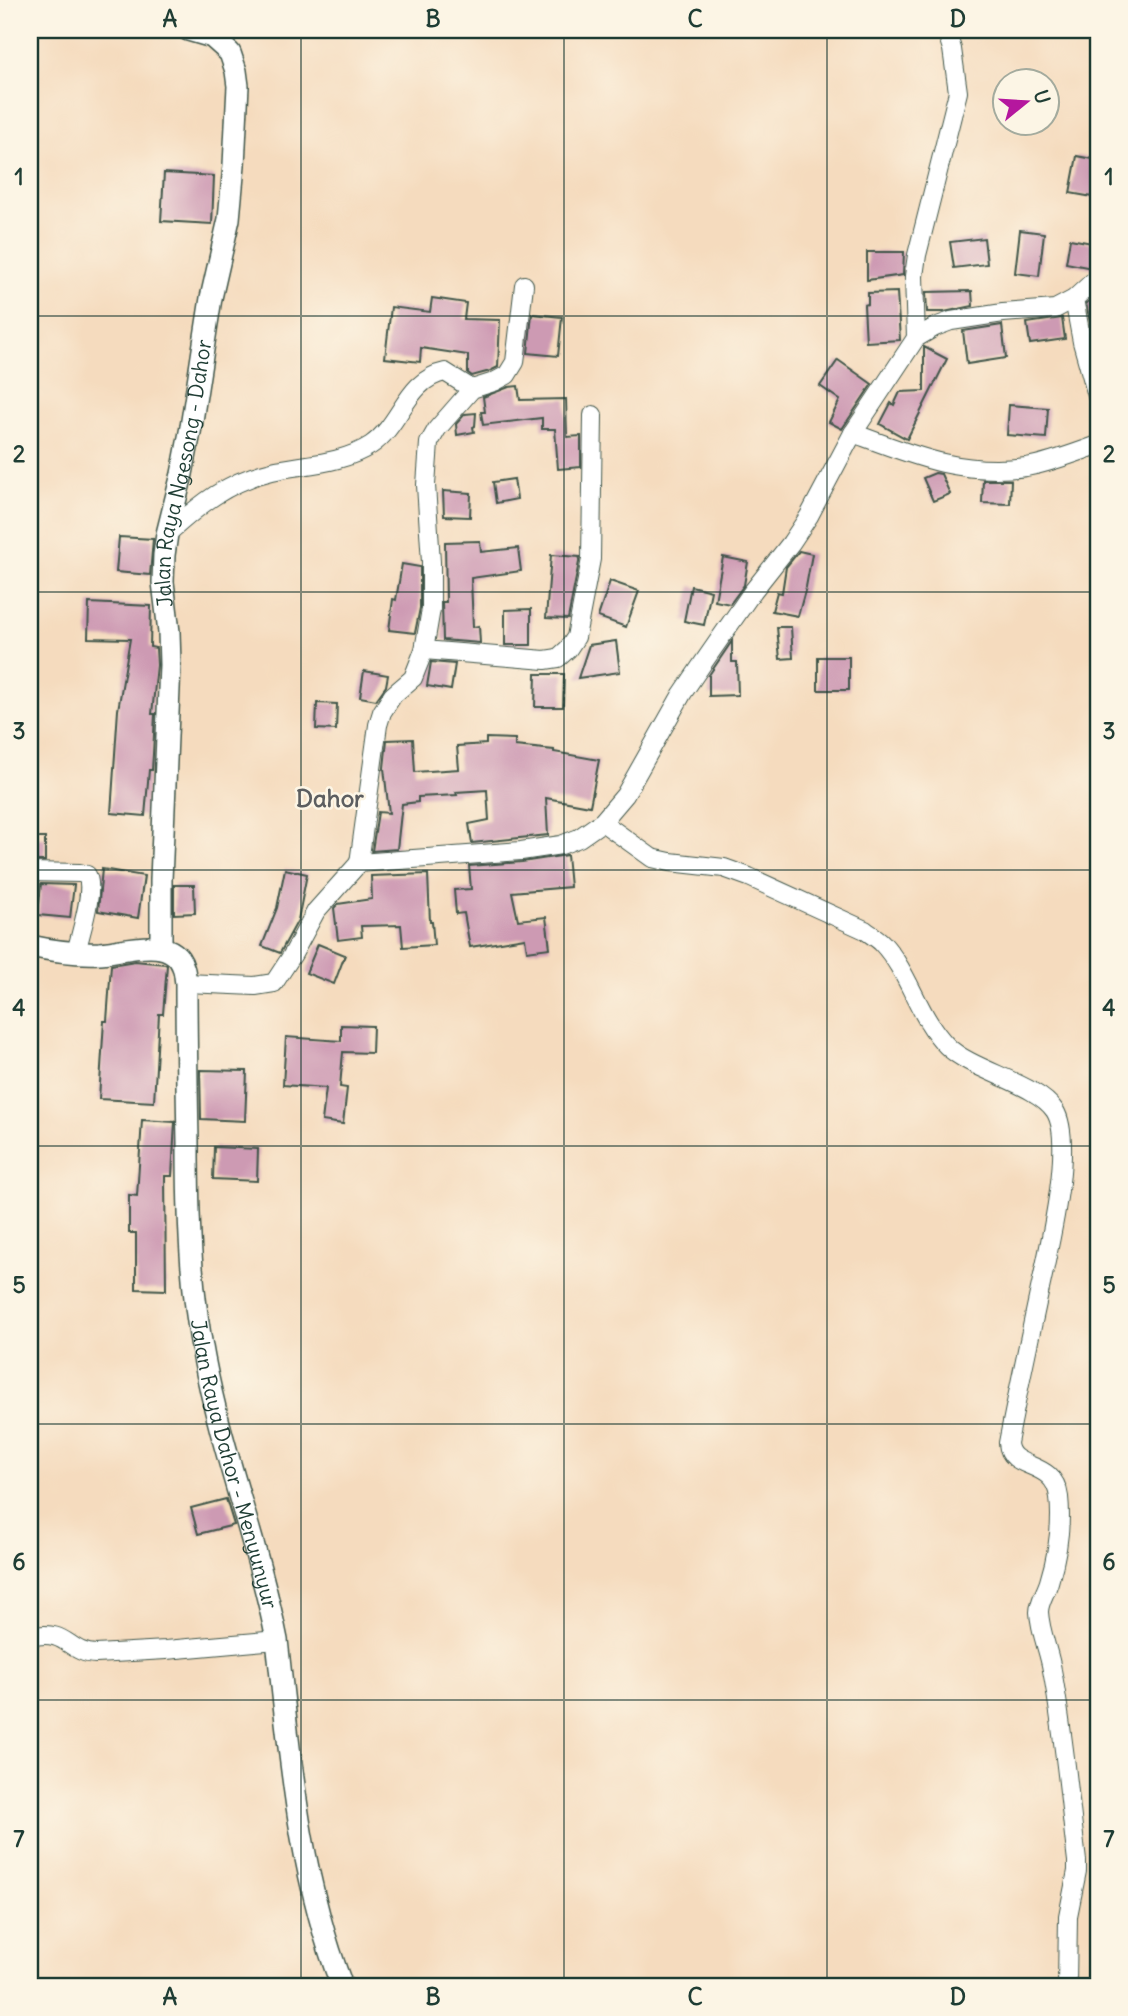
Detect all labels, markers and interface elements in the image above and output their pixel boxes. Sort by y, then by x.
text: A [163,4,178,33]
text: B [425,4,441,33]
text: C [687,4,703,33]
text: D [950,4,966,33]
north arrow [992,66,1062,136]
text: U [1029,87,1056,107]
text: 1 [14,162,24,191]
text: 1 [1104,162,1114,191]
street label: Jalan Raya Ngesong - Dahor [149,337,217,609]
text: 2 [13,439,26,468]
text: 2 [1103,439,1116,468]
text: 3 [12,716,26,745]
text: 3 [1102,716,1116,745]
district label: Dahor [296,783,364,813]
text: 4 [12,993,26,1022]
text: 4 [1102,993,1116,1022]
text: 5 [12,1270,26,1299]
text: 5 [1102,1270,1116,1299]
street label: Jalan Raya Dahor - Menyunyur [185,1317,284,1612]
text: 6 [12,1547,26,1576]
text: 6 [1102,1547,1116,1576]
text: 7 [13,1824,25,1853]
text: 7 [1103,1824,1115,1853]
text: A [163,1982,178,2011]
text: B [425,1982,441,2011]
text: C [687,1982,703,2011]
text: D [950,1982,966,2011]

